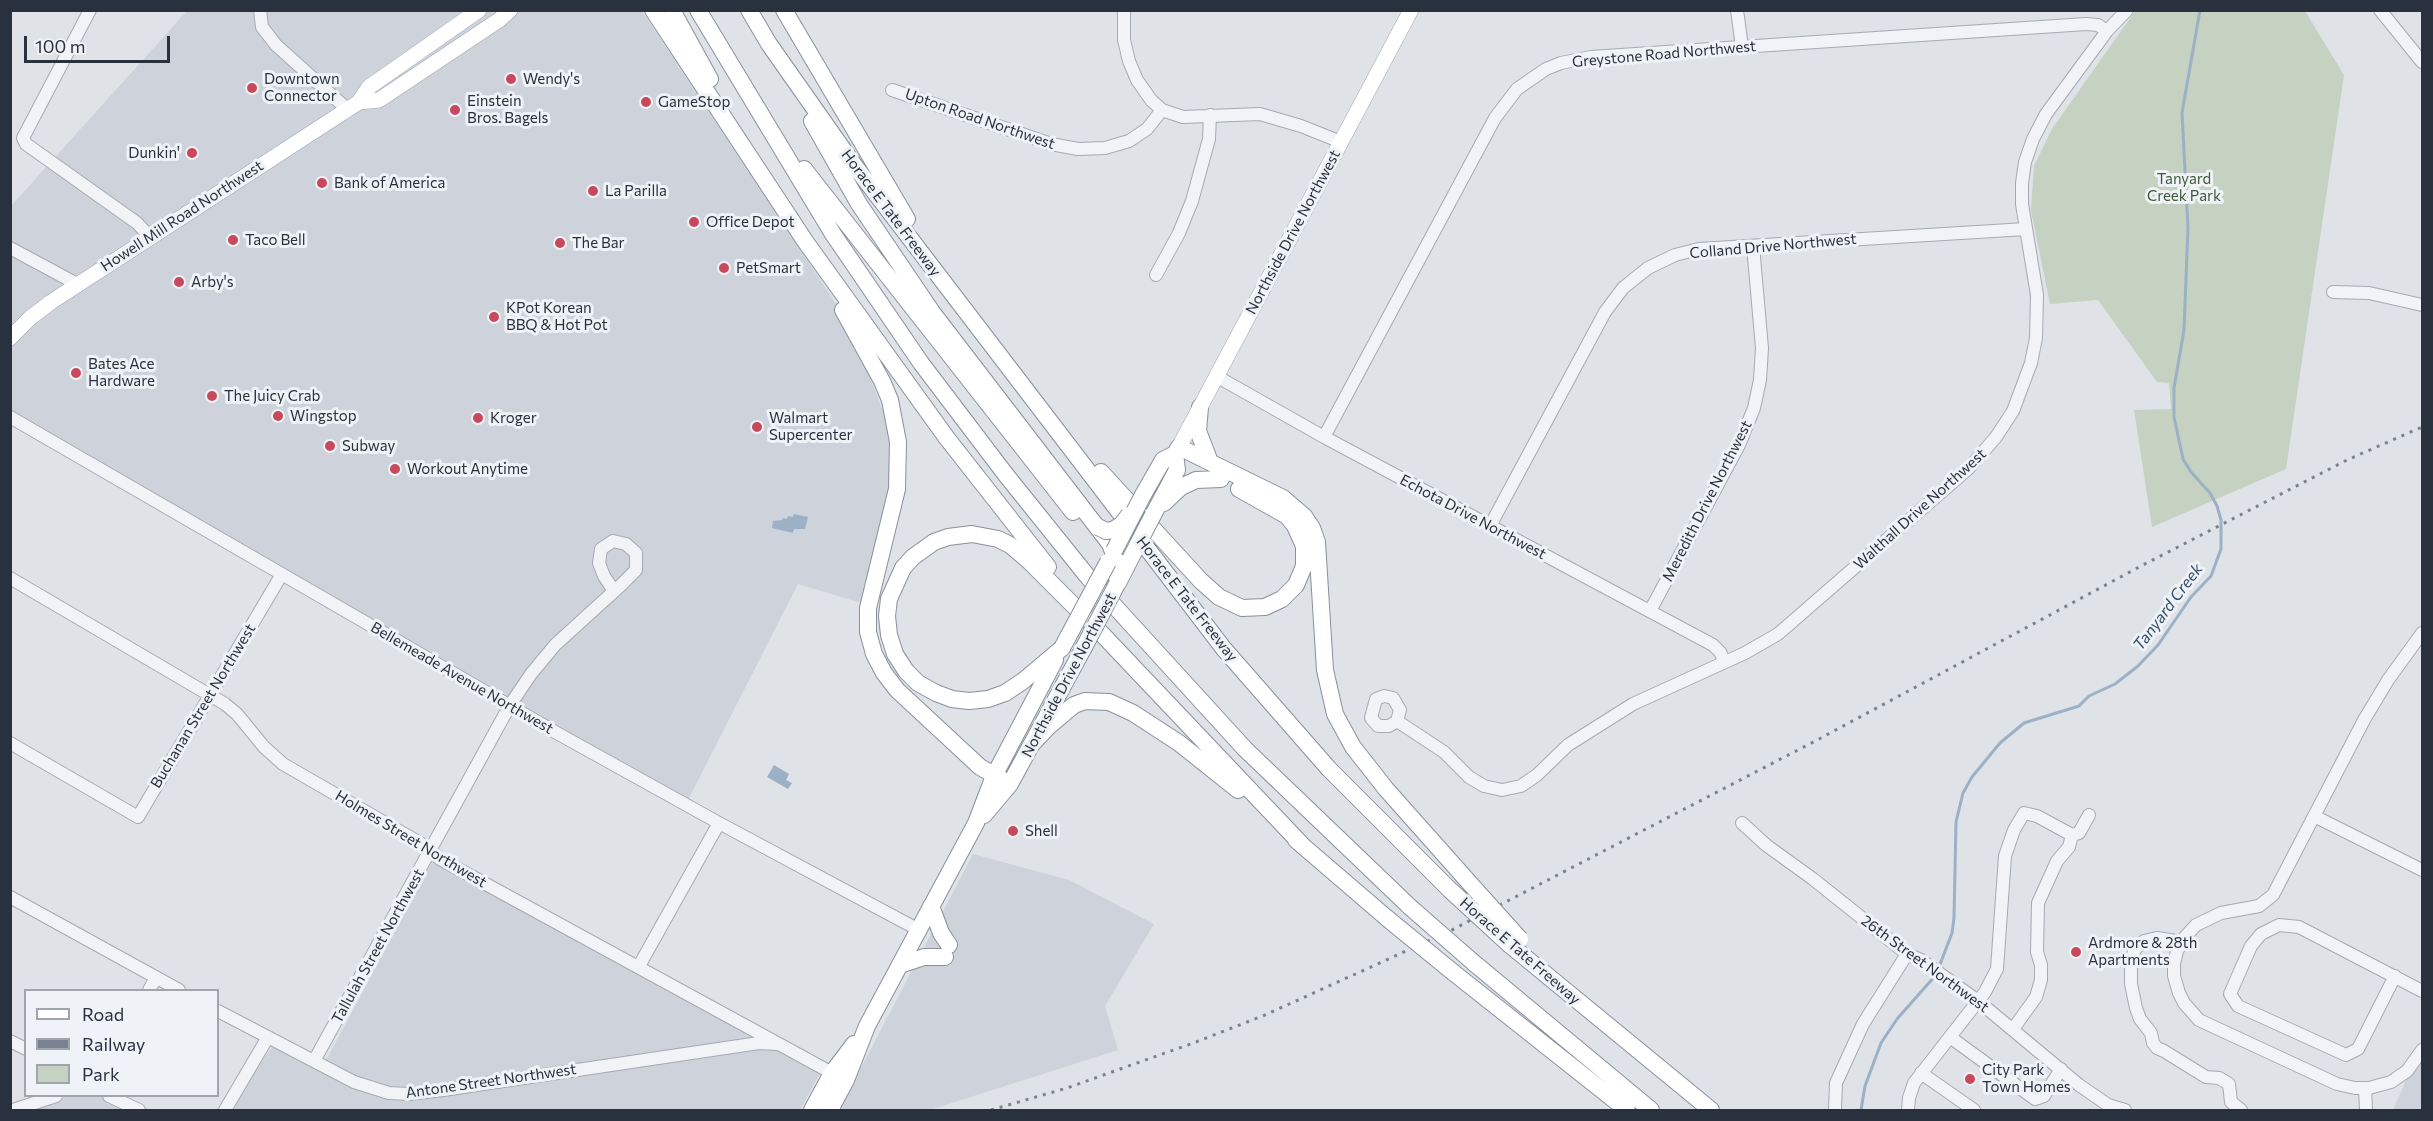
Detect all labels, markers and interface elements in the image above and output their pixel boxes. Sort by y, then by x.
scale bar [27,24,172,62]
text: 100 m [35,35,85,57]
street label: Greystone Road Northwest [1571,37,1757,71]
place label: Downtown Connector [264,70,340,105]
place label: Wendy's [523,70,580,88]
marker: Wendy's [504,72,518,86]
marker: Downtown Connector [245,81,259,95]
street label: Upton Road Northwest [903,85,1057,153]
place label: Einstein Bros. Bagels [467,92,548,127]
place label: GameStop [658,93,730,111]
marker: GameStop [639,95,653,109]
marker: Einstein Bros. Bagels [448,103,462,117]
place label: Dunkin' [128,144,180,162]
marker: Dunkin' [185,146,199,160]
street label: Horace E Tate Freeway [838,146,944,280]
street label: Northside Drive Northwest [1242,147,1344,317]
street label: Howell Mill Road Northwest [97,157,267,275]
park label: Tanyard Creek Park [2147,170,2221,205]
place label: Bank of America [334,174,445,192]
marker: Bank of America [315,176,329,190]
place label: La Parilla [605,182,667,200]
marker: La Parilla [586,184,600,198]
place label: Office Depot [706,213,795,231]
marker: Office Depot [687,215,701,229]
street label: Colland Drive Northwest [1689,230,1857,262]
place label: Taco Bell [245,231,306,249]
marker: Taco Bell [226,233,240,247]
place label: The Bar [572,234,625,252]
marker: The Bar [553,236,567,250]
place label: PetSmart [736,259,801,277]
marker: PetSmart [717,261,731,275]
place label: Arby's [191,273,234,291]
marker: Arby's [172,275,186,289]
place label: KPot Korean BBQ & Hot Pot [506,299,608,334]
marker: KPot Korean BBQ & Hot Pot [487,310,501,324]
place label: Bates Ace Hardware [88,355,155,390]
marker: Bates Ace Hardware [69,366,83,380]
place label: The Juicy Crab [224,387,320,405]
marker: The Juicy Crab [205,389,219,403]
place label: Wingstop [290,407,357,425]
marker: Wingstop [271,409,285,423]
place label: Kroger [490,409,537,427]
place label: Walmart Supercenter [769,409,853,444]
marker: Kroger [471,411,485,425]
street label: Meredith Drive Northwest [1658,417,1756,585]
marker: Walmart Supercenter [750,420,764,434]
place label: Subway [342,437,395,455]
marker: Subway [323,439,337,453]
street label: Walthall Drive Northwest [1850,445,1990,573]
place label: Workout Anytime [407,460,528,478]
marker: Workout Anytime [388,462,402,476]
street label: Echota Drive Northwest [1397,471,1549,563]
street label: Horace E Tate Freeway [1133,533,1241,665]
water label: Tanyard Creek [2129,560,2207,654]
street label: Northside Drive Northwest [1018,590,1120,760]
street label: Bellemeade Avenue Northwest [368,618,556,738]
street label: Buchanan Street Northwest [147,621,259,791]
street label: Holmes Street Northwest [332,787,490,891]
place label: Shell [1025,822,1058,840]
marker: Shell [1006,824,1020,838]
street label: Tallulah Street Northwest [328,866,428,1026]
street label: Horace E Tate Freeway [1456,894,1584,1008]
street label: 26th Street Northwest [1858,912,1992,1016]
place label: Ardmore & 28th Apartments [2088,934,2197,969]
marker: Ardmore & 28th Apartments [2069,945,2083,959]
legend [24,989,219,1097]
text: Road [82,1003,124,1025]
text: Railway [82,1033,145,1055]
street label: Antone Street Northwest [405,1060,577,1102]
place label: City Park Town Homes [1982,1061,2071,1096]
text: Park [82,1063,120,1085]
marker: City Park Town Homes [1963,1072,1977,1086]

